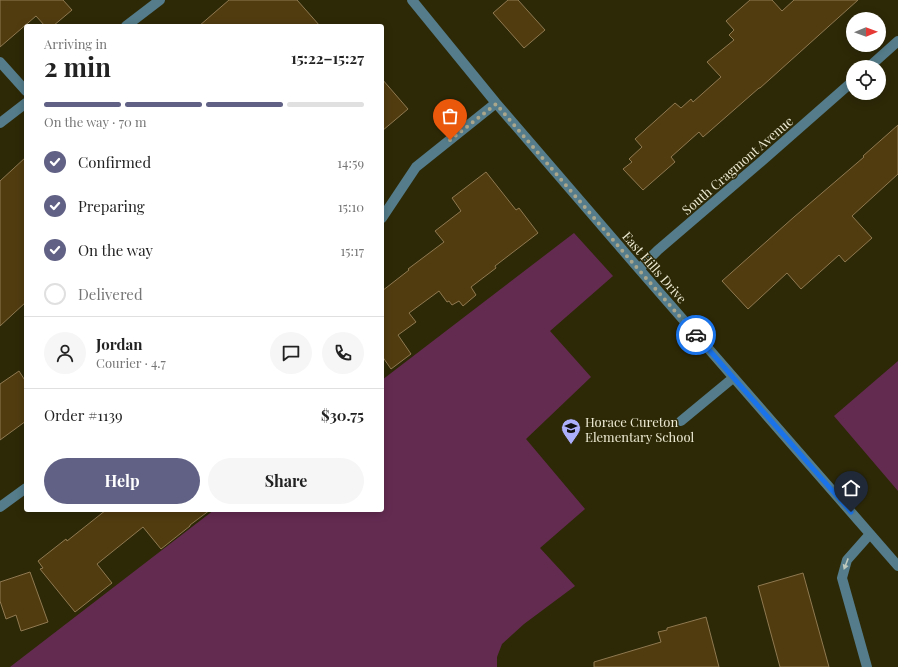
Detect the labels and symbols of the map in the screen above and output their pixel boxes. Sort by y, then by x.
north arrow [846,12,886,52]
pin [433,99,467,140]
street label: South Cragmont Avenue [678,112,796,218]
street label: East Hills Drive [619,228,691,307]
courier [676,315,716,355]
place label: Horace Cureton Elementary School [585,413,694,445]
school or university icon: Horace Cureton Elementary School [560,417,582,445]
pin [834,471,868,512]
one-way arrow [843,559,849,571]

